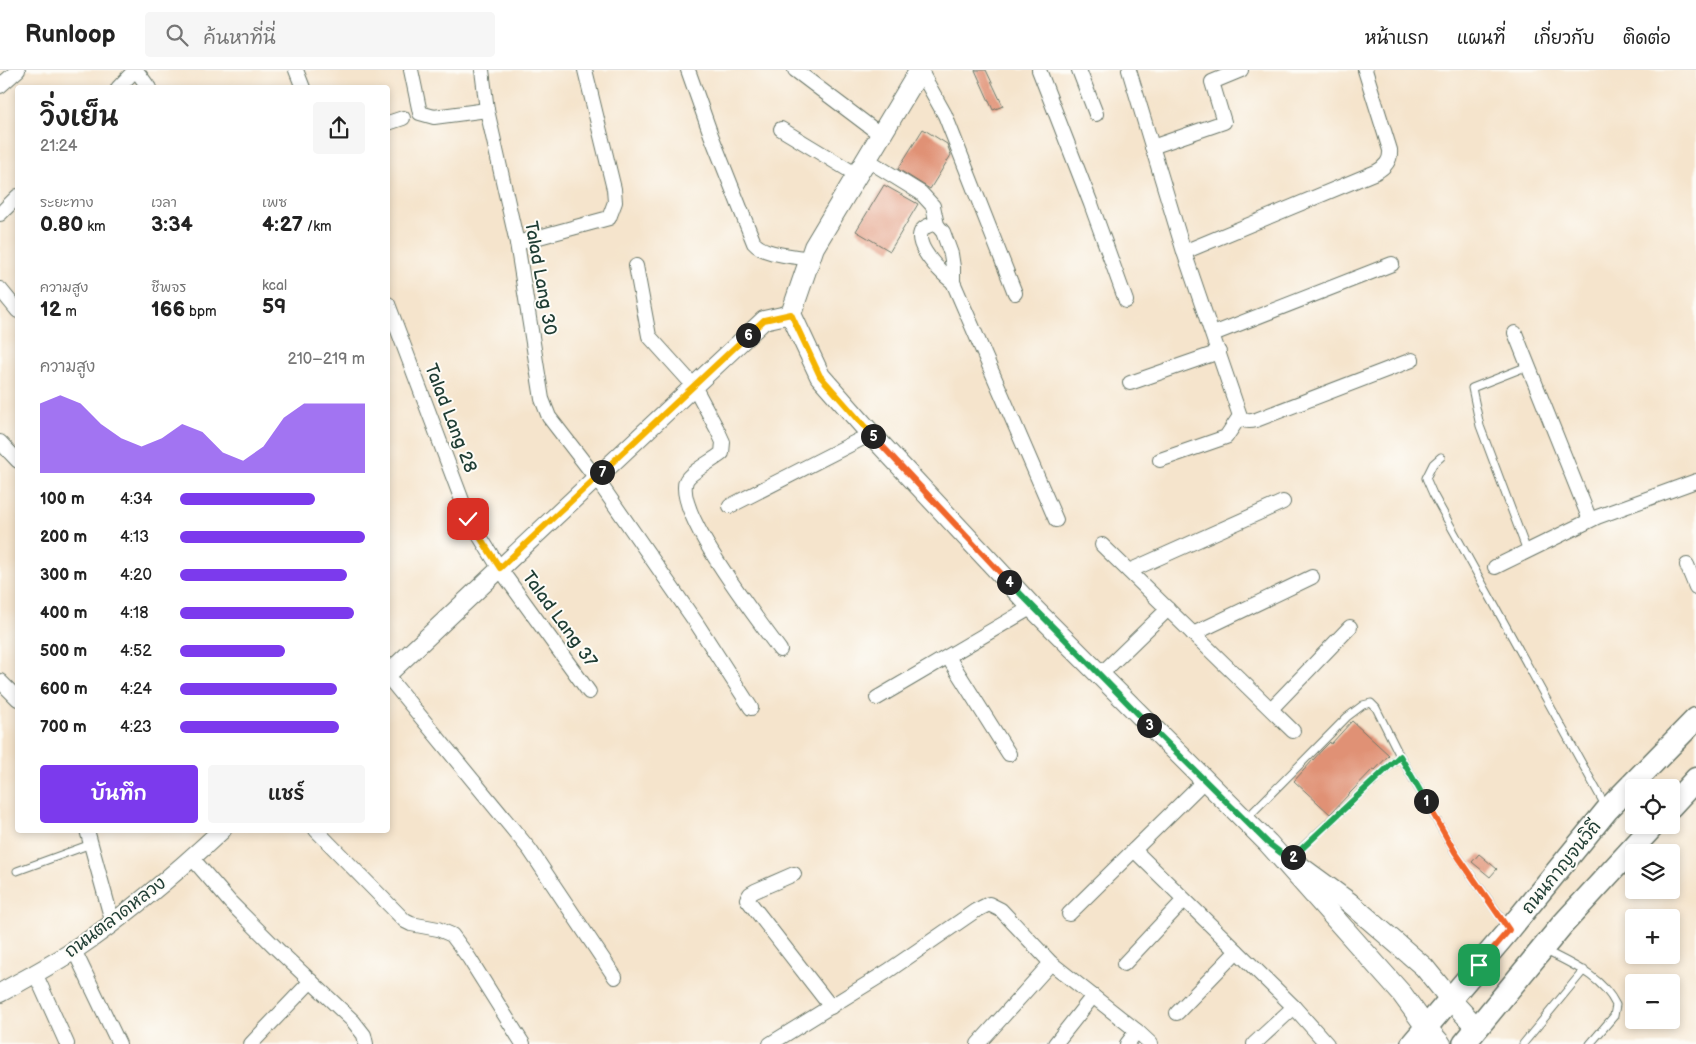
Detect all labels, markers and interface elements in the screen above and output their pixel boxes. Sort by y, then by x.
search box [145,12,495,57]
text: Runloop [25,20,115,49]
icon: search [163,21,191,49]
text: ค้นหาที่นี่ [203,27,276,50]
text: หน้าแรก [1365,28,1429,49]
text: แผนที่ [1457,28,1505,49]
text: เกี่ยวกับ [1533,28,1595,49]
text: ติดต่อ [1623,28,1671,49]
text: วิ่งเย็น [40,101,118,134]
button: share [313,102,365,154]
text: 21:24 [40,137,78,156]
text: ระยะทาง [40,194,93,211]
text: เวลา [151,194,177,211]
text: เพซ [262,194,287,211]
text: 0.80 [40,212,83,237]
text: 3:34 [151,212,193,237]
text: 4:27 [262,212,303,237]
text: km [83,218,106,235]
text: /km [303,218,332,235]
street label: Talad Lang 30 [520,219,561,337]
text: kcal [262,277,287,294]
text: ความสูง [40,279,88,296]
text: ชีพจร [151,279,186,296]
text: 59 [262,294,286,319]
text: 12 [40,297,61,322]
text: 166 [151,297,185,322]
text: m [61,303,77,320]
text: bpm [185,303,217,320]
pin: 6 [736,322,760,348]
text: 6 [744,327,753,344]
text: 210–219 m [287,350,365,369]
text: ความสูง [40,358,95,377]
street label: Talad Lang 28 [420,361,481,476]
pin: 5 [860,424,886,448]
text: 5 [869,428,878,445]
pin: 7 [590,460,614,484]
text: 7 [599,464,606,481]
text: 100 m [40,490,85,509]
text: 4:34 [120,490,153,509]
pin [447,498,489,540]
icon: check [454,505,482,533]
text: 200 m [40,528,87,547]
text: 4:13 [120,528,149,547]
text: 300 m [40,566,87,585]
text: 4:20 [120,566,152,585]
street label: Talad Lang 37 [518,567,602,672]
pin: 4 [996,570,1022,594]
text: 4 [1005,574,1014,591]
text: 400 m [40,604,87,623]
text: 4:18 [120,604,149,623]
text: 500 m [40,642,87,661]
text: 4:52 [120,642,152,661]
text: 600 m [40,680,88,699]
text: 4:24 [120,680,152,699]
pin: 3 [1136,712,1162,738]
text: 3 [1145,717,1154,734]
text: 700 m [40,718,87,737]
text: 4:23 [120,718,152,737]
button: บันทึก [40,765,198,823]
button: แชร์ [208,765,365,823]
map controls [1625,779,1680,1029]
button: locate [1625,779,1680,834]
pin: 1 [1414,788,1438,814]
text: 1 [1424,793,1429,810]
street label: ถนนกาญจนวิถี [1516,815,1606,918]
pin: 2 [1280,844,1306,870]
button: layers [1625,844,1680,899]
text: 2 [1289,849,1298,866]
street label: ถนนตลาดหลวง [61,873,170,962]
button: + [1625,909,1680,964]
pin [1458,944,1500,986]
icon: arrive [1465,951,1493,979]
button: − [1625,974,1680,1029]

